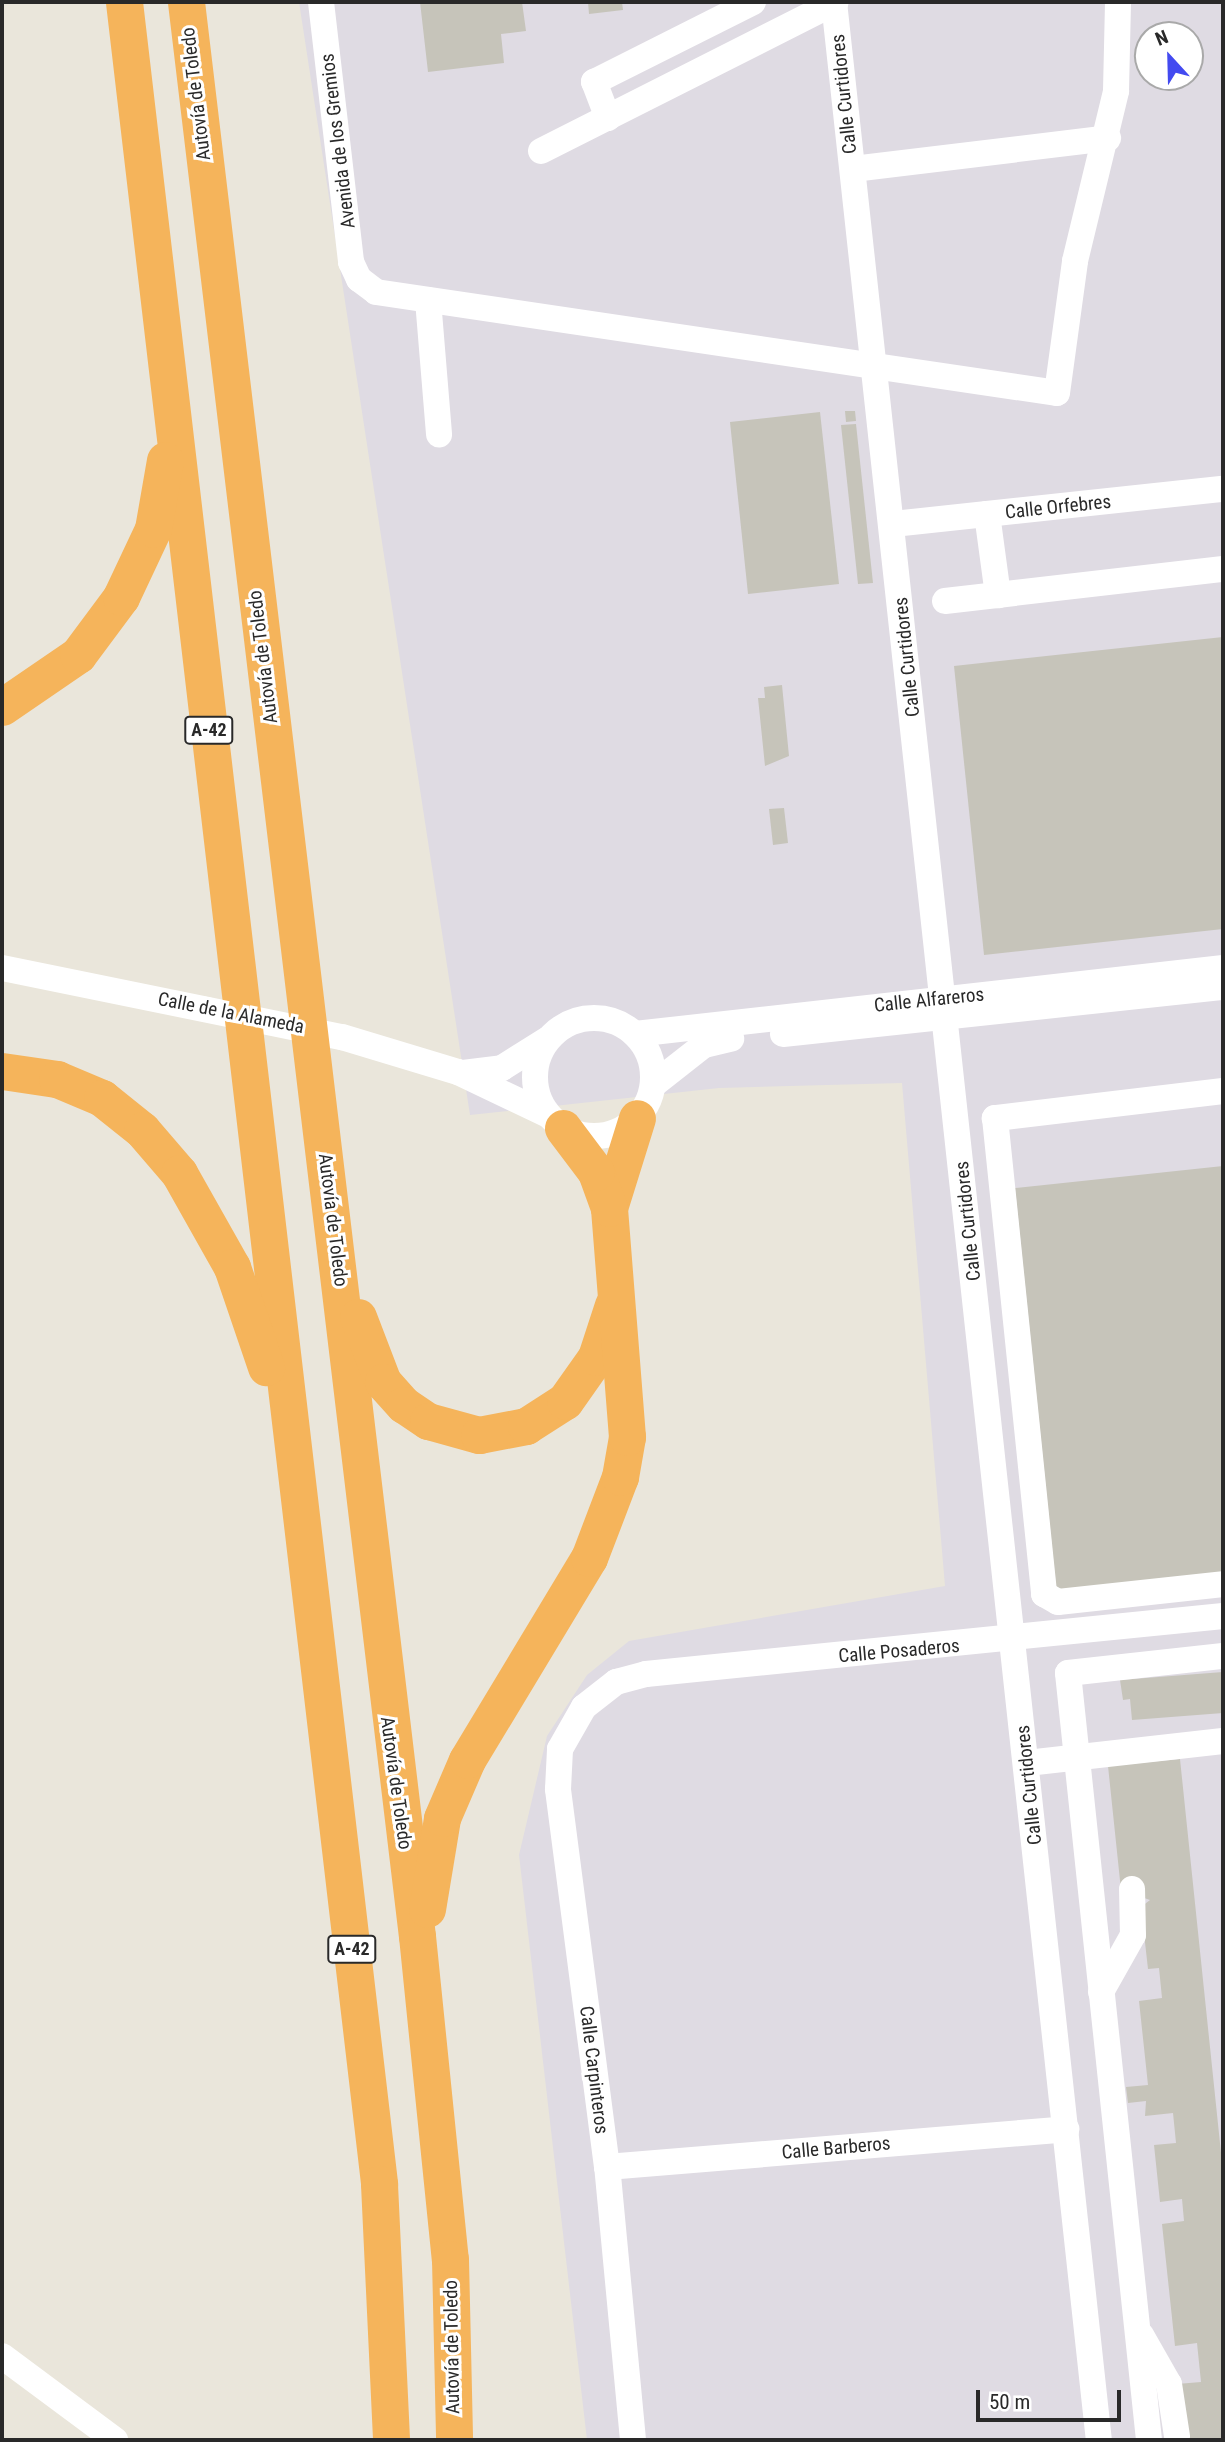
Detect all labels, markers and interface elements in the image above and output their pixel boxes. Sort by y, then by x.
north arrow [1134,21,1204,91]
text: N [1152,25,1171,51]
street label: Autovía de Toledo [176,26,216,162]
street label: Calle Curtidores [826,33,862,155]
street label: Avenida de los Gremios [316,52,360,230]
street label: Calle Orfebres [1004,490,1112,524]
street label: Autovía de Toledo [243,589,283,725]
street label: Calle Curtidores [889,596,925,718]
road number: A-42 [183,716,235,744]
street label: Calle Alfareros [873,983,985,1017]
street label: Calle de la Alameda [156,988,306,1038]
street label: Autovía de Toledo [313,1152,353,1288]
street label: Calle Curtidores [950,1160,986,1282]
street label: Calle Posaderos [837,1634,961,1668]
street label: Autovía de Toledo [375,1715,417,1851]
street label: Calle Curtidores [1011,1724,1047,1846]
road number: A-42 [326,1935,378,1964]
street label: Calle Carpinteros [575,2005,613,2135]
street label: Calle Barberos [781,2132,891,2164]
street label: Autovía de Toledo [439,2280,465,2414]
scale bar [980,2376,1125,2420]
text: 50 m [989,2390,1030,2414]

